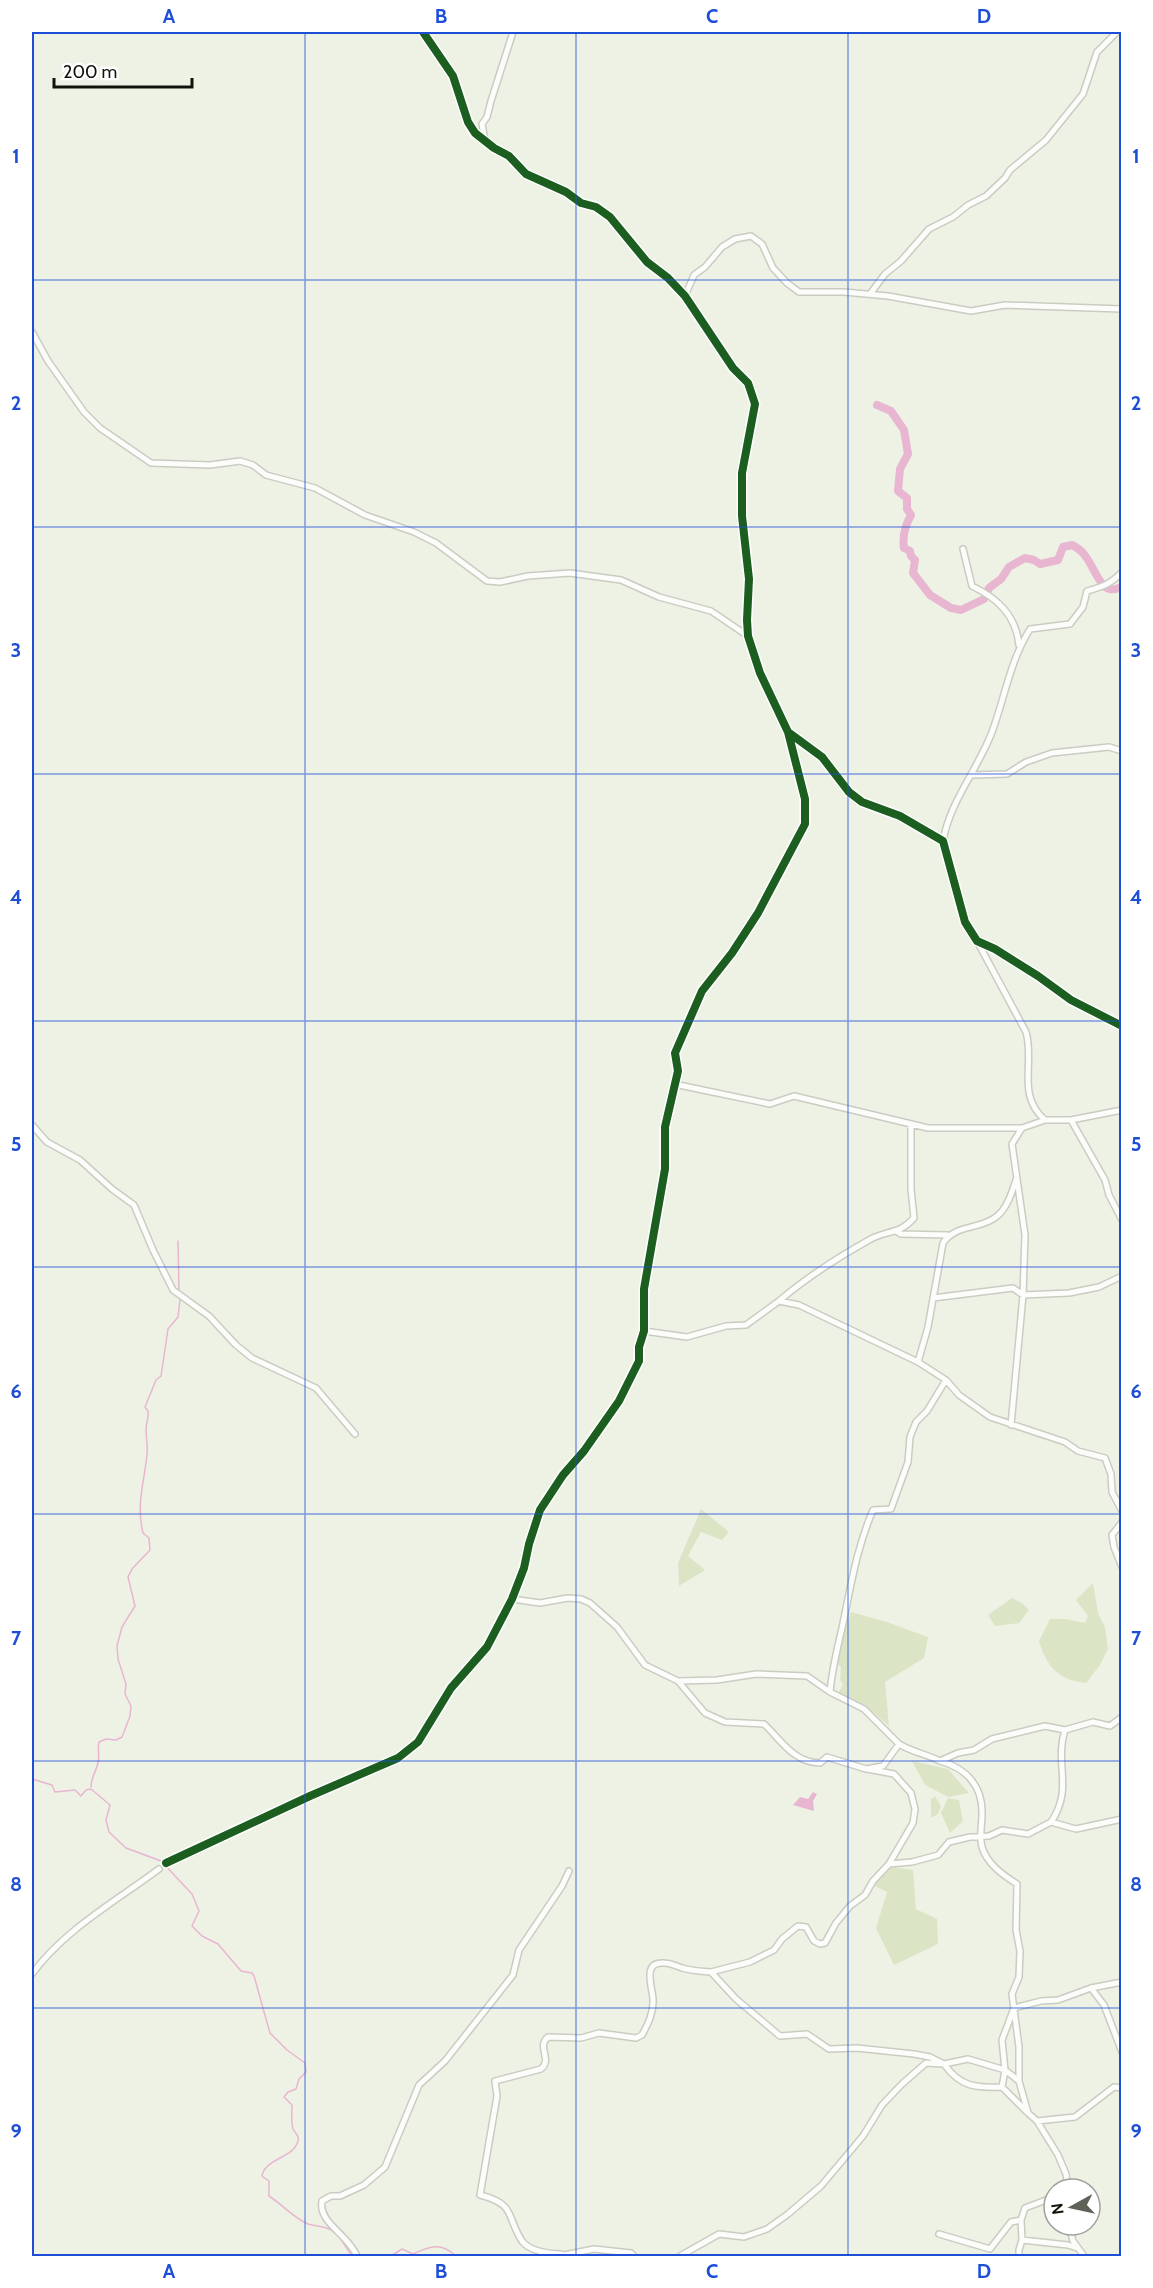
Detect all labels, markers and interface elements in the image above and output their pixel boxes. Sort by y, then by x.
text: A [163,4,176,28]
text: B [435,4,447,28]
text: C [706,4,718,28]
text: D [977,4,991,28]
scale bar [54,51,192,89]
text: 200 m [63,61,117,83]
text: 1 [12,144,20,168]
text: 1 [1132,144,1140,168]
text: 2 [11,391,21,415]
text: 2 [1131,391,1141,415]
text: 3 [11,638,21,662]
text: 3 [1131,638,1141,662]
text: 4 [10,885,22,909]
text: 4 [1130,885,1142,909]
text: 5 [11,1132,21,1156]
text: 5 [1131,1132,1141,1156]
text: 6 [10,1379,22,1403]
text: 6 [1130,1379,1142,1403]
text: 7 [11,1626,22,1650]
text: 7 [1131,1626,1142,1650]
text: 8 [10,1872,22,1896]
text: 8 [1130,1872,1142,1896]
text: 9 [10,2119,22,2143]
text: 9 [1130,2119,1142,2143]
north arrow [1042,2177,1102,2237]
text: N [1047,2202,1068,2216]
text: A [163,2259,176,2283]
text: B [435,2259,447,2283]
text: C [706,2259,718,2283]
text: D [977,2259,991,2283]

